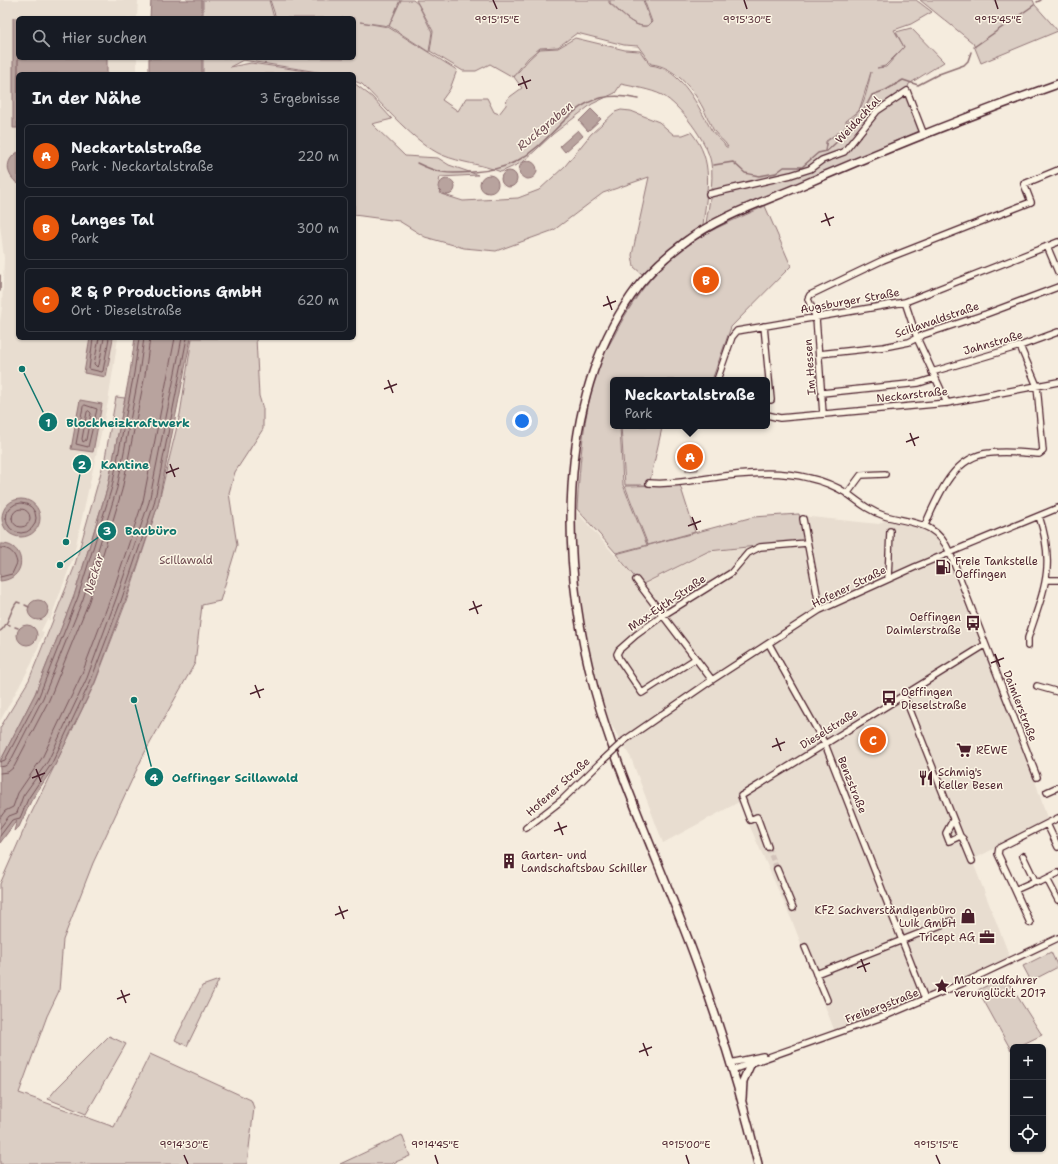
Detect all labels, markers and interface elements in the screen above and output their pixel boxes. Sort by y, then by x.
text: 9°15'15"E [474,13,520,26]
text: 9°15'30"E [723,13,771,26]
text: 9°15'45"E [974,13,1022,26]
search box [16,16,356,60]
icon: search [30,27,52,49]
text: Hier suchen [62,28,147,48]
text: In der Nähe [32,87,141,109]
text: 3 Ergebnisse [260,90,340,107]
street label: Weidachtal [832,93,884,147]
water label: Ruckgraben [514,98,576,154]
text: Neckartalstraße [71,138,202,158]
text: A [41,148,51,165]
text: 220 m [297,148,339,165]
text: Park · Neckartalstraße [71,158,214,175]
text: Langes Tal [71,210,154,230]
text: B [42,220,50,237]
text: 300 m [296,220,339,237]
text: Park [71,230,99,247]
pin: B [693,265,719,295]
text: R & P Productions GmbH [71,282,262,302]
street label: Augsburger Straße [799,285,901,317]
text: C [42,292,50,309]
text: 620 m [297,292,339,309]
street label: Scillawaldstraße [893,299,981,341]
text: Ort · Dieselstraße [71,302,182,319]
street label: Jahnstraße [961,327,1025,359]
street label: Im Hessen [801,338,819,396]
popup [610,377,770,429]
street label: Neckarstraße [876,384,948,406]
text: Neckartalstraße [625,385,755,405]
text: Park [625,405,653,422]
callout: Blockheizkraftwerk [38,410,198,434]
your location [512,411,532,431]
text: 1 [45,415,51,431]
text: Blockheizkraftwerk [66,415,190,431]
pin: A [677,442,703,472]
callout: Kantine [72,452,157,476]
text: 2 [78,457,87,473]
text: Kantine [101,457,149,473]
callout: Baubüro [97,519,185,543]
text: 3 [103,523,111,539]
text: Baubüro [125,523,177,539]
water label: Neckar [80,552,108,596]
park label: Scillawald [159,553,213,568]
place label: Freie Tankstelle Oeffingen [955,554,1038,582]
fuel station icon: Freie Tankstelle Oeffingen [934,558,952,576]
street label: Hofener Straße [809,562,889,612]
street label: Max-Eyth-Straße [625,571,709,635]
place label: Oeffingen Daimlerstraße [886,610,961,638]
bus stop icon: Oeffingen Daimlerstraße [964,614,982,632]
street label: Daimlerstraße [1000,668,1040,744]
place label: Oeffingen Dieselstraße [901,685,967,713]
bus stop icon: Oeffingen Dieselstraße [880,689,898,707]
street label: Dieselstraße [797,705,861,753]
pin: C [860,725,886,755]
supermarket icon: REWE [955,741,973,759]
place label: REWE [976,743,1008,758]
street label: Hofener Straße [523,754,593,820]
street label: Benzstraße [834,754,870,816]
callout: Oeffinger Scillawald [144,765,306,789]
place label: Schmig's Keller Besen [938,765,1003,793]
restaurant icon: Schmig's Keller Besen [917,769,935,787]
text: 4 [150,770,159,786]
text: Oeffinger Scillawald [172,770,298,786]
place label: Garten- und Landschaftsbau Schiller [521,848,647,876]
building icon: Garten- und Landschaftsbau Schiller [500,852,518,870]
place label: KFZ Sachverständigenbüro Luik GmbH [815,903,956,931]
shop icon: KFZ Sachverständigenbüro Luik GmbH [959,907,977,925]
office icon: Tricept AG [978,928,996,946]
place label: Tricept AG [919,930,976,945]
place label: Motorradfahrer verunglückt 2017 [954,973,1046,1001]
place icon: Motorradfahrer verunglückt 2017 [933,977,951,995]
street label: Freibergstraße [843,985,921,1027]
map controls [1010,1044,1046,1152]
button: + [1010,1044,1046,1080]
button: − [1010,1080,1046,1116]
button: locate [1010,1116,1046,1152]
text: 9°14'30"E [159,1138,209,1151]
text: 9°14'45"E [411,1138,459,1151]
text: 9°15'00"E [662,1138,710,1151]
text: 9°15'15"E [913,1138,959,1151]

